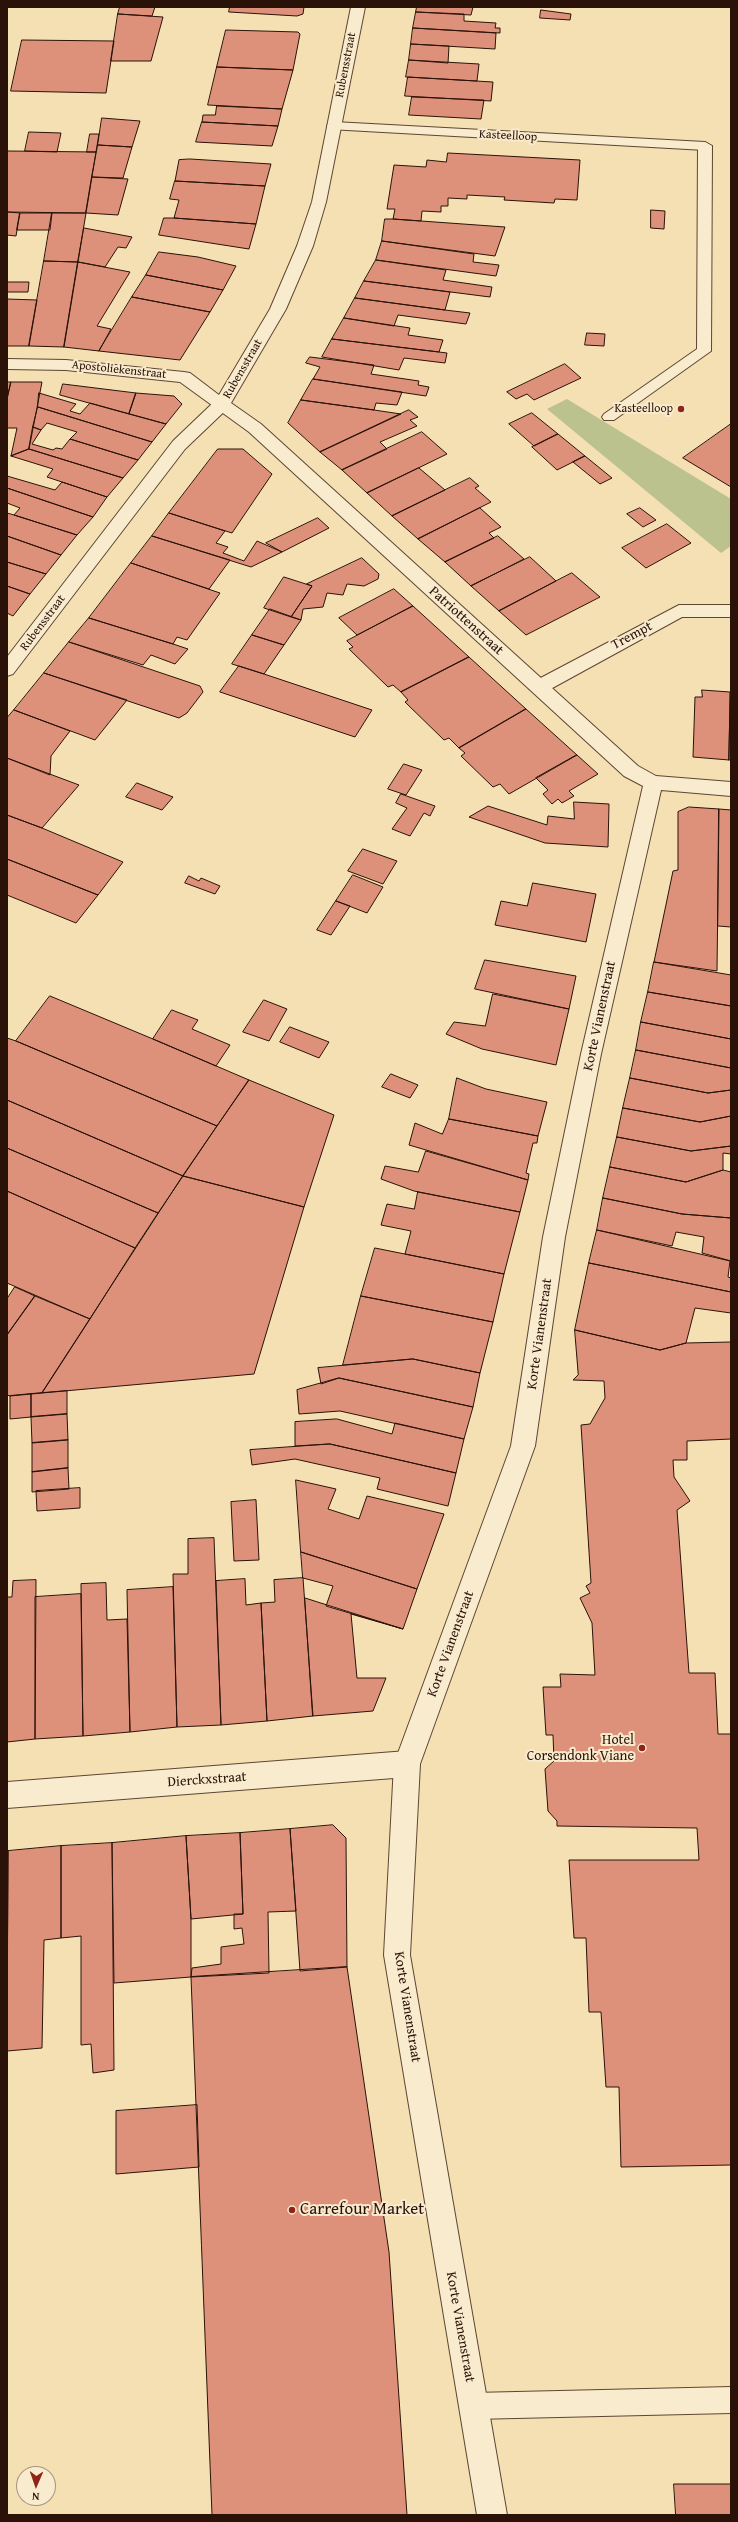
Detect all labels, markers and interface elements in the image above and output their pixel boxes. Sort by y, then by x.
street label: Rubensstraat [333,31,359,99]
street label: Kasteelloop [478,127,538,145]
street label: Rubensstraat [220,337,266,401]
street label: Apostoliekenstraat [71,358,167,382]
place label: Kasteelloop [615,402,673,416]
marker: Kasteelloop [676,404,686,414]
street label: Patriottenstraat [425,583,507,659]
street label: Rubensstraat [17,592,69,654]
street label: Trempt [609,618,655,654]
street label: Korte Vianenstraat [580,959,620,1073]
street label: Korte Vianenstraat [524,1277,556,1391]
street label: Korte Vianenstraat [424,1588,478,1700]
place label: Hotel Corsendonk Viane [527,1732,634,1764]
marker: Hotel Corsendonk Viane [637,1743,647,1753]
street label: Dierckxstraat [167,1769,247,1791]
street label: Korte Vianenstraat [390,1950,424,2064]
place label: Carrefour Market [300,2200,424,2220]
marker: Carrefour Market [287,2205,297,2215]
street label: Korte Vianenstraat [442,2270,478,2384]
north arrow [16,2466,56,2506]
text: N [32,2489,40,2505]

